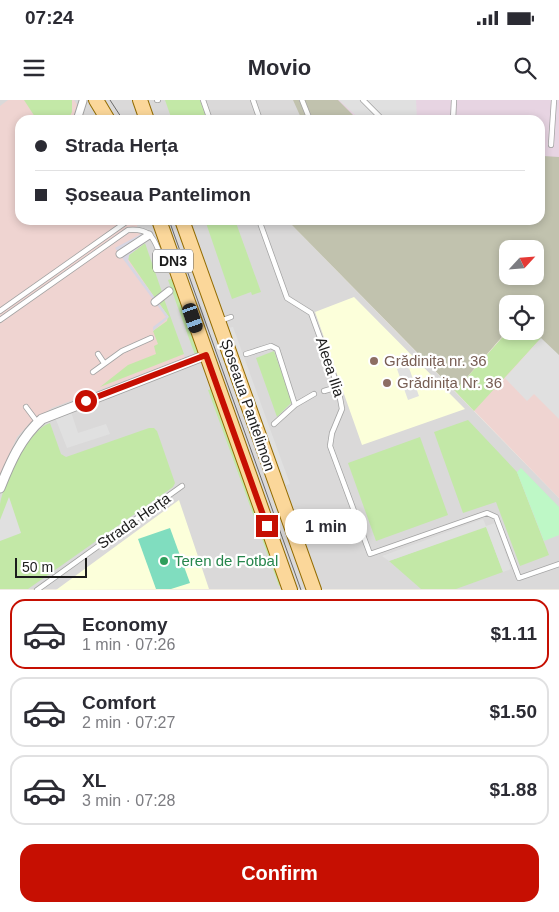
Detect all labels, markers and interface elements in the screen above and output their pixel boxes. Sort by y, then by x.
text: 07:24 [25,7,74,28]
icon: menu [20,54,48,82]
icon: search [511,54,539,82]
text: Movio [248,55,311,80]
text: Strada Herța [65,135,178,156]
text: Șoseaua Pantelimon [65,184,251,205]
north arrow [499,240,544,285]
map controls [499,240,544,340]
road number: DN3 [153,250,193,272]
button: locate [499,295,544,340]
car [181,301,204,335]
street label: Aleea Ilia [313,335,348,399]
street label: Șoseaua Pantelimon [218,337,279,473]
place label: Grădinița nr. 36 [384,352,487,369]
marker: Grădinița nr. 36 [368,355,380,367]
place label: Grădinița Nr. 36 [397,374,502,391]
marker: Grădinița Nr. 36 [381,377,393,389]
route start [75,390,97,412]
street label: Strada Herța [94,489,174,552]
callout: 1 min [284,508,367,544]
route end [256,515,278,537]
text: 1 min [305,518,347,535]
place label: Teren de Fotbal [174,552,278,569]
scale bar [15,554,88,578]
marker: Teren de Fotbal [158,555,170,567]
text: 50 m [22,559,53,575]
icon: car [22,612,67,657]
text: Economy [82,614,168,635]
text: $1.11 [491,623,537,644]
text: 1 min · 07:26 [82,636,175,653]
icon: car [22,690,67,735]
text: Comfort [82,692,156,713]
text: $1.50 [489,701,537,722]
text: 2 min · 07:27 [82,714,175,731]
icon: car [22,768,67,813]
text: XL [82,770,106,791]
text: $1.88 [489,779,537,800]
text: 3 min · 07:28 [82,792,175,809]
button: Confirm [20,844,539,902]

